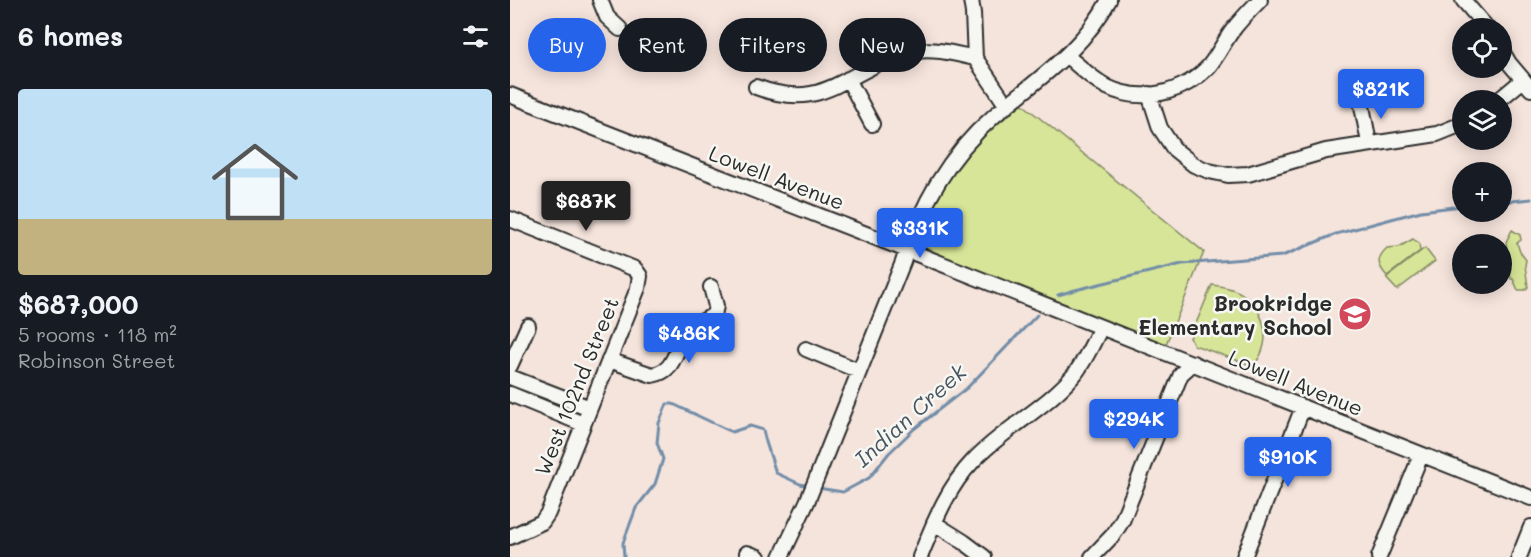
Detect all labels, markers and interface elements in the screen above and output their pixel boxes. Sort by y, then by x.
chip: Buy [528,18,606,72]
chip: Rent [618,18,707,72]
chip: Filters [719,18,827,72]
chip: New [839,18,926,72]
map controls [1452,18,1512,294]
button: locate [1452,18,1512,78]
text: 6 homes [18,19,123,53]
icon: filters [459,20,492,53]
pin: $821K [1339,69,1423,120]
text: $821K [1352,75,1410,101]
button: layers [1452,90,1512,150]
icon: home [201,128,309,236]
street label: Lowell Avenue [706,139,848,215]
button: + [1452,162,1512,222]
pin: $687K [544,181,628,232]
text: $687K [555,187,617,213]
pin: $331K [878,208,962,259]
text: $331K [891,214,949,240]
button: − [1452,234,1512,294]
text: $687,000 [18,287,139,321]
place label: Brookridge Elementary School [1138,289,1332,341]
street label: West 102nd Street [528,293,624,479]
school or university icon: Brookridge Elementary School [1337,296,1373,332]
pin: $486K [647,313,731,364]
text: $486K [658,319,720,345]
text: 5 rooms · 118 m² [18,321,177,347]
street label: Lowell Avenue [1225,343,1367,421]
text: Robinson Street [18,347,175,373]
water label: Indian Creek [848,356,973,473]
pin: $294K [1092,399,1176,450]
text: $294K [1103,405,1165,431]
pin: $910K [1246,437,1330,488]
text: $910K [1258,443,1318,469]

